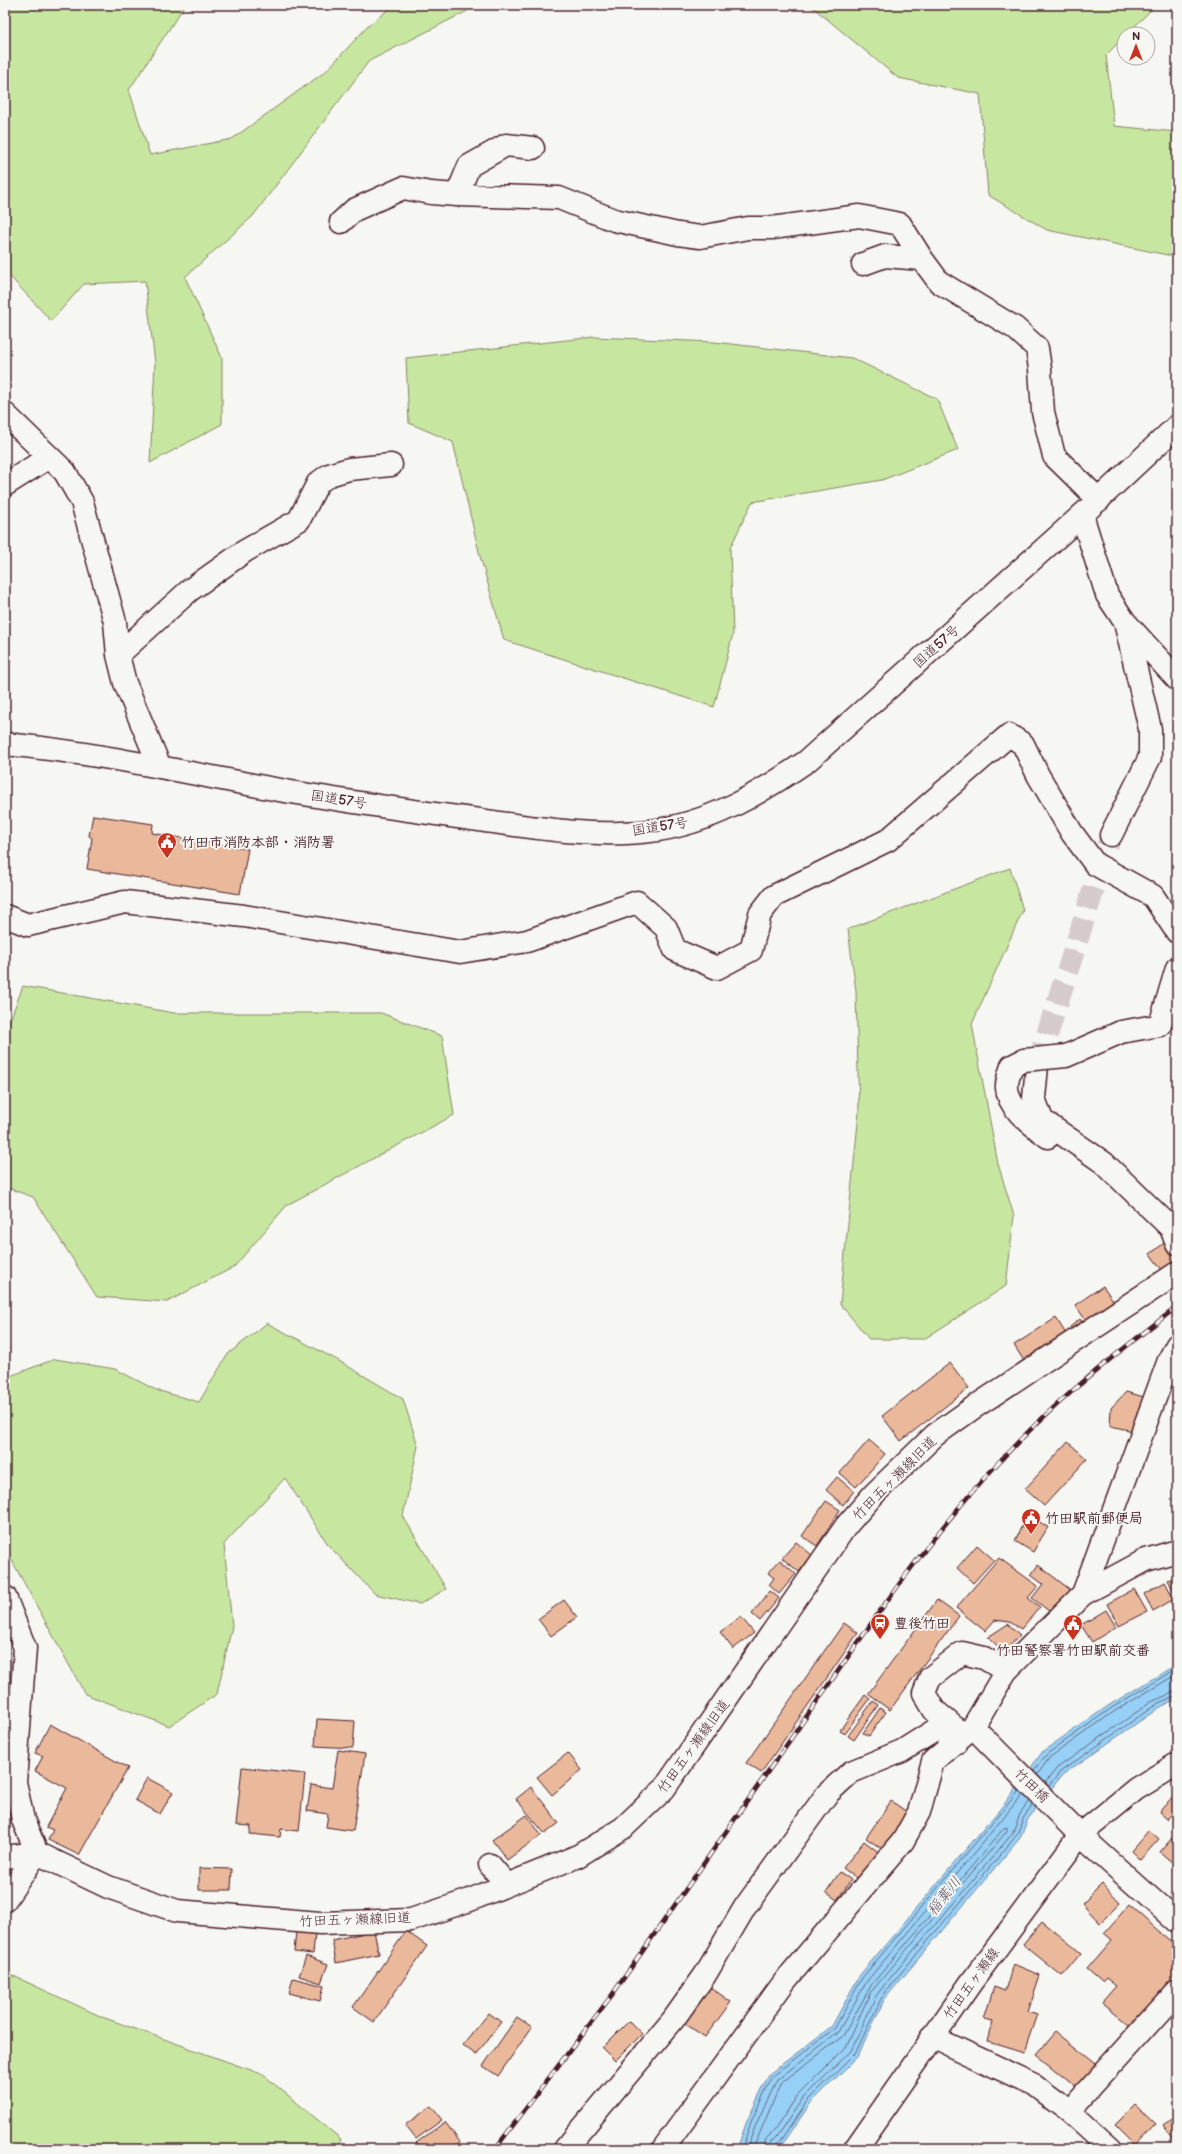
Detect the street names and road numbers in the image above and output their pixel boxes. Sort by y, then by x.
street label: 国道57号 [910,621,963,672]
street label: 国道57号 [309,787,368,812]
street label: 国道57号 [631,814,690,839]
street label: 竹田五ヶ瀬線旧道 [849,1433,940,1524]
street label: 竹田五ヶ瀬線旧道 [654,1696,733,1797]
street label: 竹田橋 [1011,1764,1053,1806]
street label: 竹田五ヶ瀬線旧道 [299,1909,411,1930]
street label: 竹田五ヶ瀬線 [940,1944,1003,2022]

